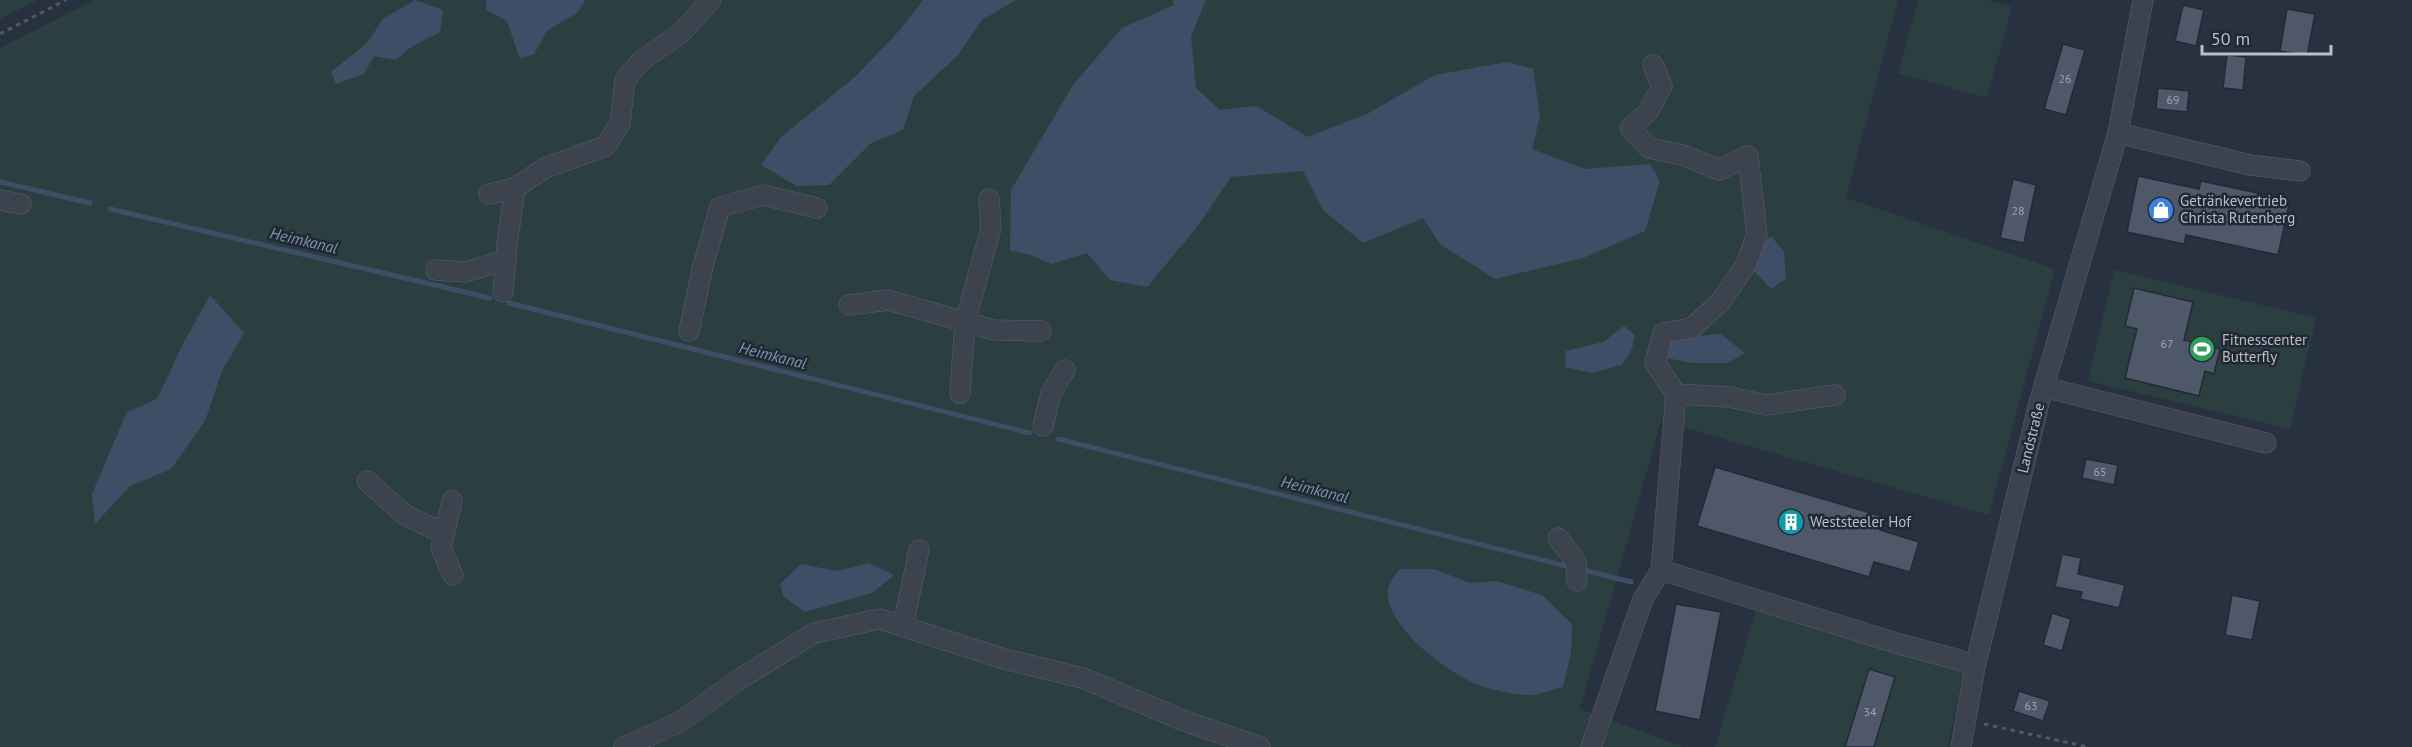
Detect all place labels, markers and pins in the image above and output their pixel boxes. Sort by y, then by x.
place label: Getränkevertrieb Christa Rutenberg [2180,191,2295,227]
shop icon: Getränkevertrieb Christa Rutenberg [2146,195,2176,225]
place label: Fitnesscenter Butterfly [2222,330,2307,366]
sports icon: Fitnesscenter Butterfly [2187,334,2217,364]
building icon: Weststeeler Hof [1776,507,1806,537]
place label: Weststeeler Hof [1810,512,1912,531]

